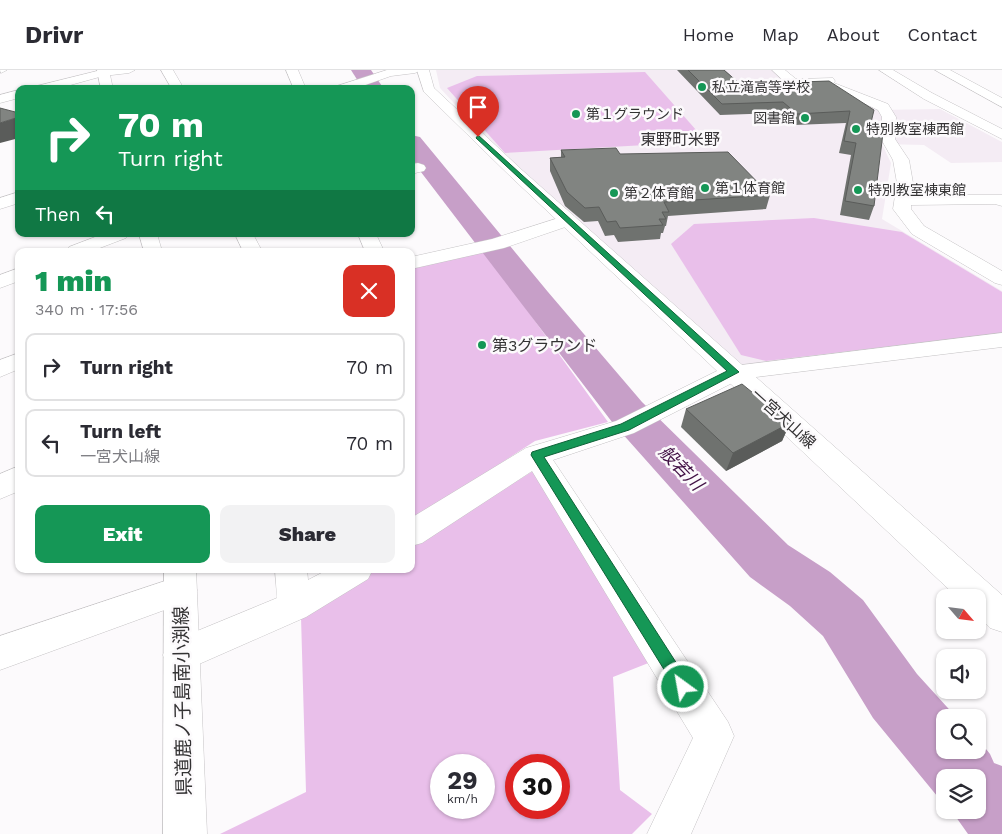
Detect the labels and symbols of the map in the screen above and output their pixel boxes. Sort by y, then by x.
place label: 私立滝高等学校 [712,79,810,95]
marker: 私立滝高等学校 [696,81,708,93]
pin [457,86,499,137]
place label: 第１グラウンド [586,106,684,122]
marker: 第１グラウンド [570,108,582,120]
place label: 図書館 [753,110,795,126]
marker: 図書館 [799,112,811,124]
place label: 特別教室棟西館 [866,121,964,137]
marker: 特別教室棟西館 [850,123,862,135]
district label: 東野町米野 [640,130,720,149]
place label: 第１体育館 [715,180,785,196]
marker: 第１体育館 [699,182,711,194]
place label: 特別教室棟東館 [868,182,966,198]
marker: 特別教室棟東館 [852,184,864,196]
place label: 第２体育館 [624,185,694,201]
marker: 第２体育館 [608,187,620,199]
place label: 第3グラウンド [492,336,597,355]
marker: 第3グラウンド [476,339,488,351]
street label: 一宮犬山線 [748,385,820,452]
water label: 般若川 [655,441,709,496]
north arrow [936,589,986,639]
street label: 県道鹿ノ子島南小渕線 [169,606,196,796]
position arrow [656,660,708,712]
speed limit sign: 30 [505,754,570,819]

